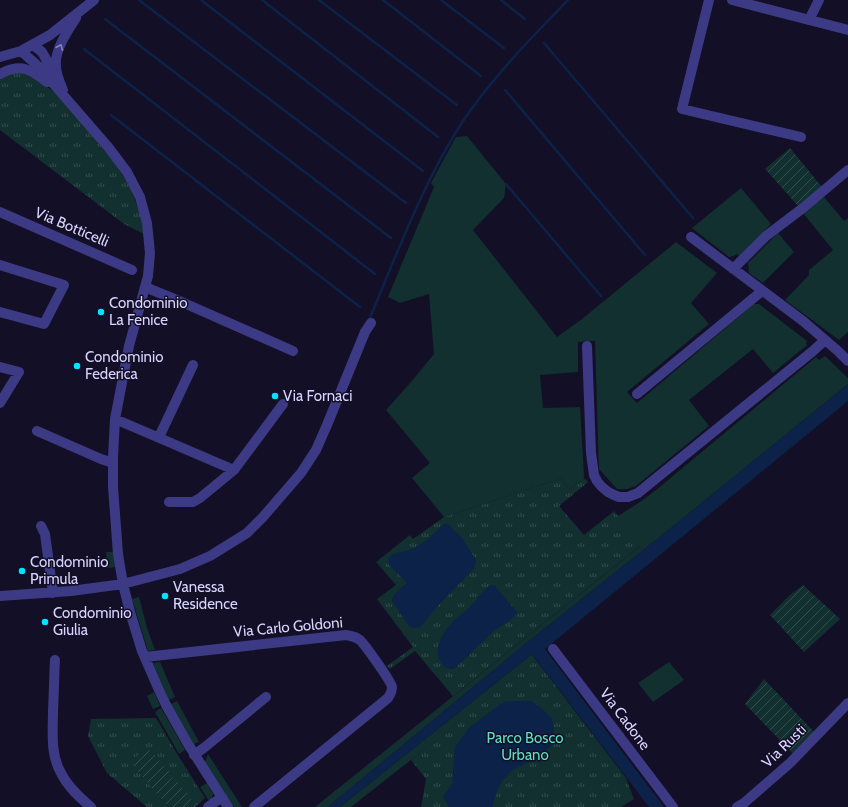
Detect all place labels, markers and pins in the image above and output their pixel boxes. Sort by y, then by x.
place label: Condominio La Fenice [109,294,187,329]
marker: Condominio La Fenice [96,307,106,317]
place label: Condominio Federica [85,348,163,383]
marker: Condominio Federica [72,361,82,371]
place label: Via Fornaci [283,387,352,405]
marker: Via Fornaci [270,391,280,401]
place label: Condominio Primula [30,553,108,588]
marker: Condominio Primula [17,566,27,576]
place label: Vanessa Residence [173,578,238,613]
marker: Vanessa Residence [160,591,170,601]
place label: Condominio Giulia [53,604,131,639]
marker: Condominio Giulia [40,617,50,627]

